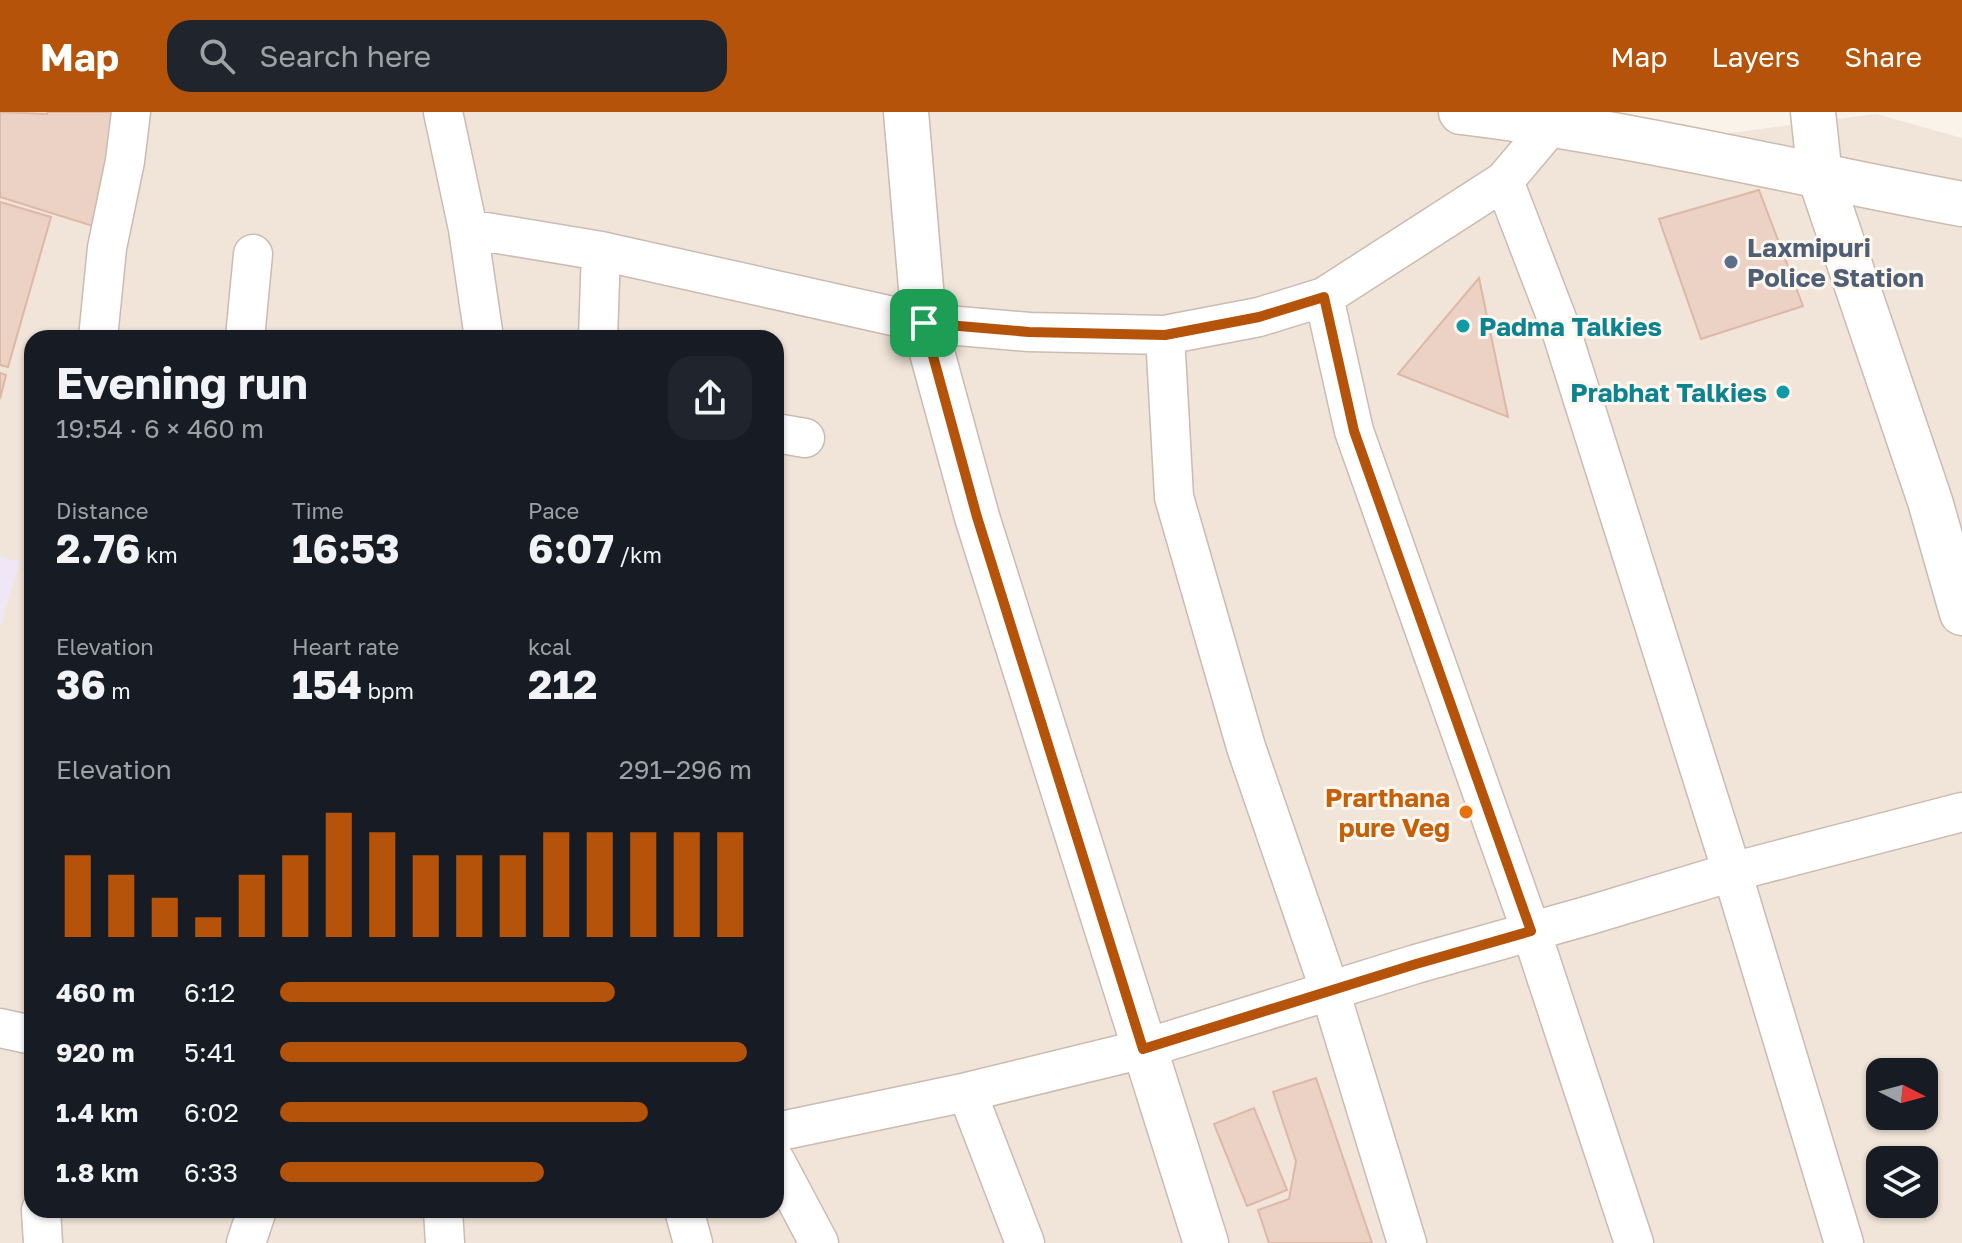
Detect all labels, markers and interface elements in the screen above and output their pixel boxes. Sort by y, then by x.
search box [167,20,727,92]
text: Map [40,34,119,79]
icon: search [195,34,239,78]
text: Search here [259,38,431,74]
text: Map [1610,40,1668,73]
text: Layers [1712,40,1800,73]
text: Share [1844,40,1922,73]
place label: Laxmipuri Police Station [1747,232,1924,293]
marker: Laxmipuri Police Station [1722,253,1740,271]
pin [890,289,958,357]
icon: arrive [902,301,946,345]
place label: Padma Talkies [1479,311,1662,342]
marker: Padma Talkies [1454,317,1472,335]
text: Evening run [56,356,308,409]
button: share [668,356,752,440]
place label: Prabhat Talkies [1570,377,1767,408]
marker: Prabhat Talkies [1774,383,1792,401]
text: 19:54 · 6 × 460 m [56,413,264,444]
text: Distance [56,497,148,524]
text: Time [292,497,344,524]
text: Pace [528,497,579,524]
text: 2.76 [56,524,140,572]
text: 16:53 [292,524,400,572]
text: 6:07 [528,524,614,572]
text: km [140,541,178,568]
text: /km [614,541,662,568]
text: Elevation [56,633,154,660]
text: Heart rate [292,633,399,660]
text: kcal [528,633,571,660]
text: 36 [56,660,106,708]
text: 154 [292,660,362,708]
text: 212 [528,660,597,708]
text: m [106,677,131,704]
text: bpm [362,677,414,704]
text: Elevation [56,754,172,785]
text: 291–296 m [619,754,752,785]
place label: Prarthana pure Veg [1325,782,1450,843]
marker: Prarthana pure Veg [1457,803,1475,821]
text: 460 m [56,977,135,1008]
text: 6:12 [184,977,235,1008]
text: 920 m [56,1037,135,1068]
text: 5:41 [184,1037,235,1068]
north arrow [1866,1058,1938,1130]
map controls [1866,1058,1938,1218]
text: 1.4 km [56,1097,138,1128]
text: 6:02 [184,1097,239,1128]
button: layers [1866,1146,1938,1218]
text: 1.8 km [56,1157,139,1188]
text: 6:33 [184,1157,238,1188]

